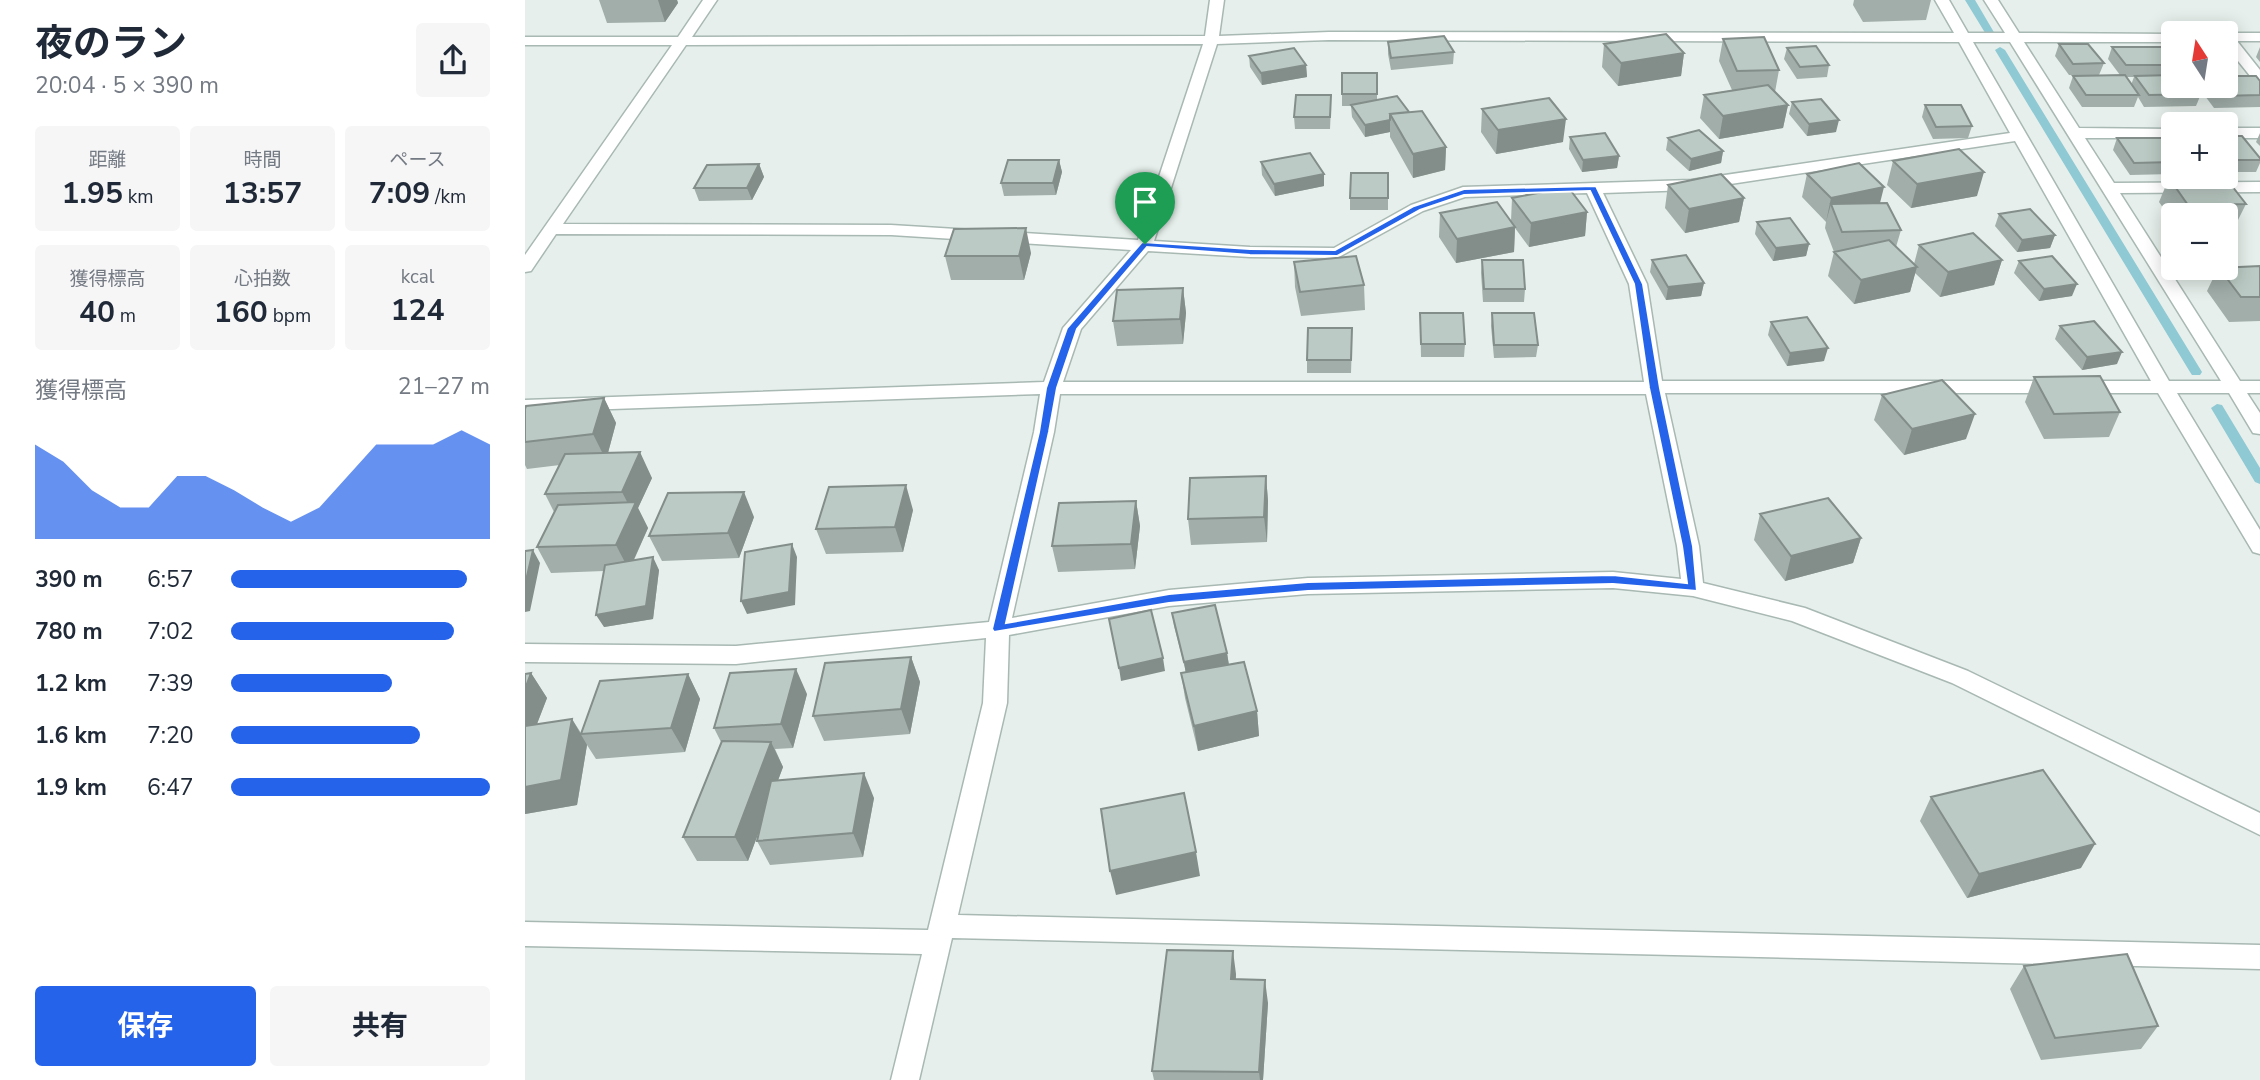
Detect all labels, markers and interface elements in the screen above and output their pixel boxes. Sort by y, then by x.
text: 夜のラン [35,18,187,69]
north arrow [2161,21,2238,98]
map controls [2161,21,2238,280]
button: share [416,23,490,97]
text: 20:04 · 5 × 390 m [35,70,219,101]
button: + [2161,112,2238,189]
text: 距離 [88,147,127,173]
text: 時間 [243,147,282,173]
text: ペース [389,147,446,173]
pin [1115,172,1175,244]
text: 1.95 [61,173,123,214]
text: 13:57 [223,173,302,214]
text: 7:09 [369,173,430,214]
icon: arrive [1126,183,1164,221]
text: km [123,184,154,210]
text: /km [430,184,466,210]
button: − [2161,203,2238,280]
text: kcal [401,264,434,290]
text: 獲得標高 [69,266,146,292]
text: 心拍数 [234,266,291,292]
text: 124 [391,290,445,331]
text: 40 [79,292,115,333]
text: 160 [214,292,268,333]
text: m [115,303,136,329]
text: bpm [268,303,311,329]
text: 21–27 m [398,371,490,402]
text: 獲得標高 [35,375,127,406]
text: 390 m [35,564,103,595]
text: 6:57 [147,564,194,595]
text: 780 m [35,616,103,647]
text: 7:02 [147,616,194,647]
text: 1.2 km [35,668,107,699]
text: 7:39 [147,668,194,699]
text: 1.6 km [35,720,107,751]
text: 7:20 [147,720,194,751]
text: 1.9 km [35,772,107,803]
text: 6:47 [147,772,194,803]
button: 保存 [35,986,256,1066]
button: 共有 [270,986,490,1066]

